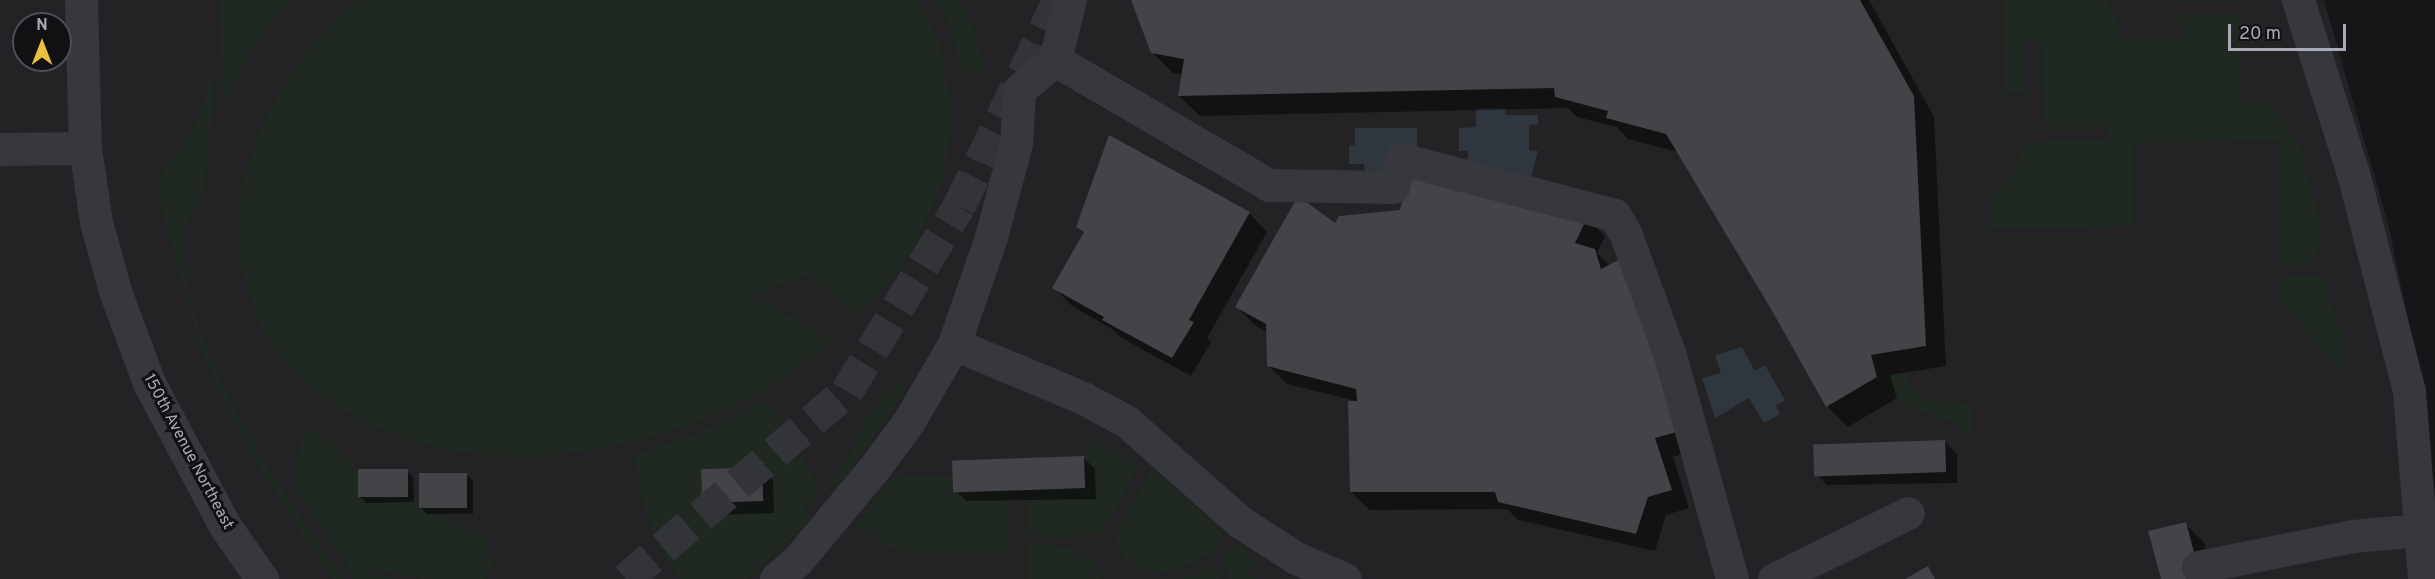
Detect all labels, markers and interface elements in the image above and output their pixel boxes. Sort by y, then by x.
north arrow [12,12,72,72]
scale bar [2231,12,2350,50]
text: N [36,16,48,36]
text: 20 m [2239,23,2281,46]
street label: 150th Avenue Northeast [139,371,237,533]

